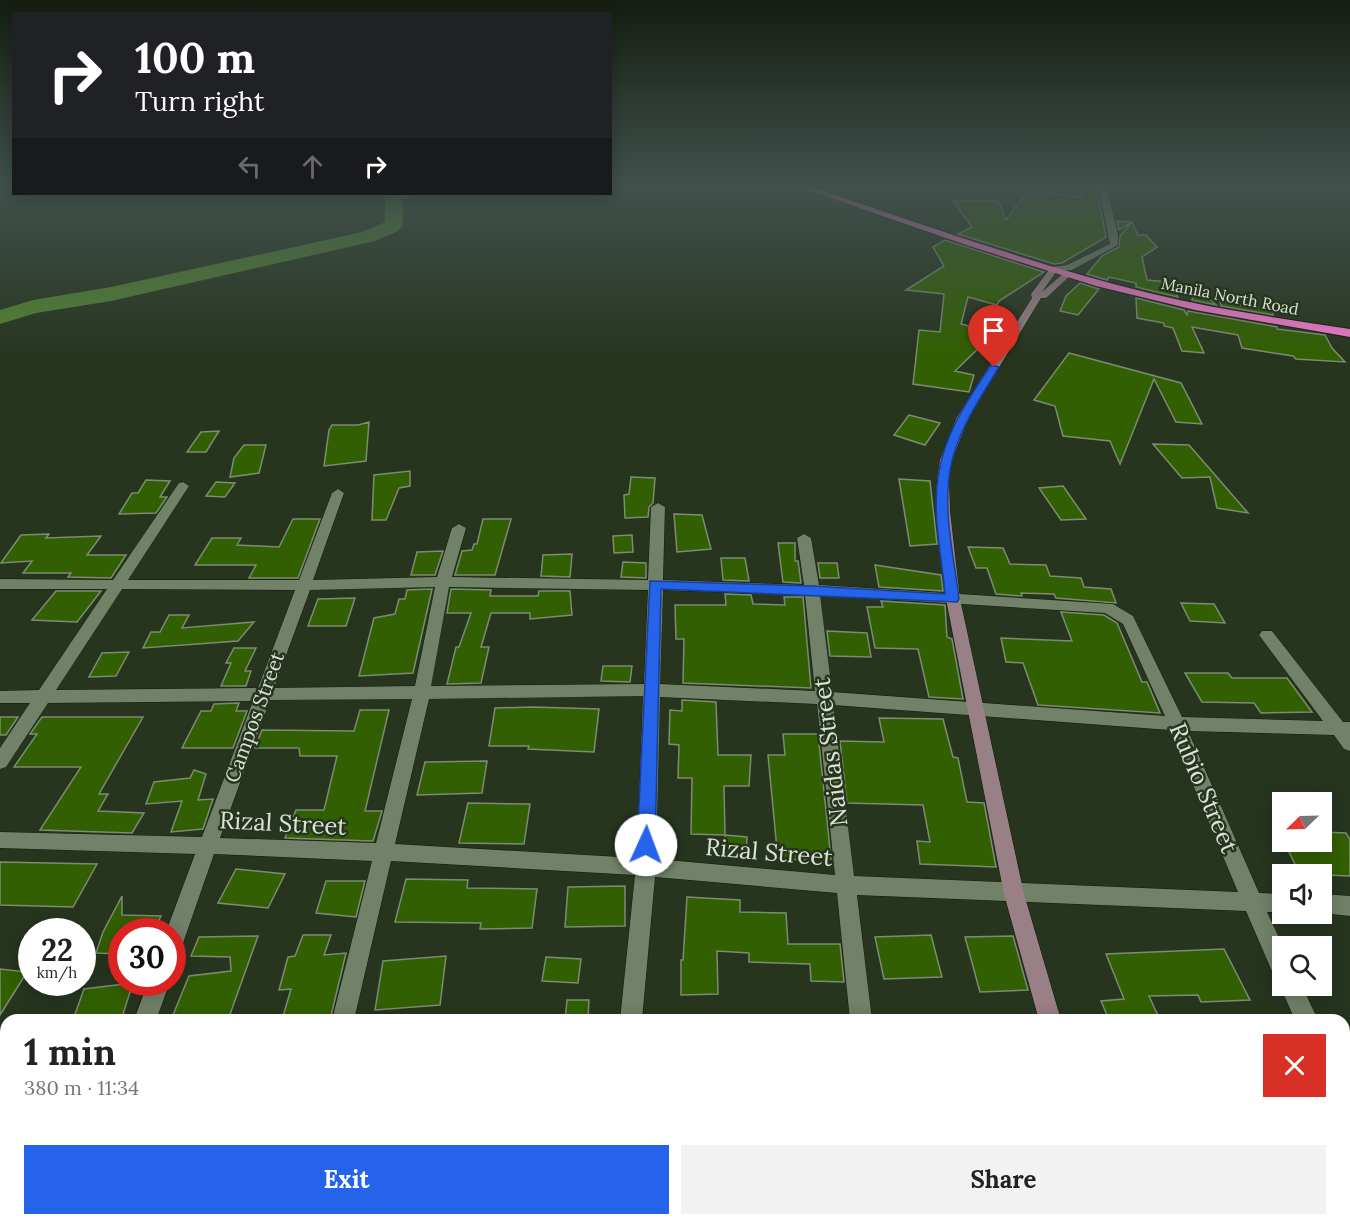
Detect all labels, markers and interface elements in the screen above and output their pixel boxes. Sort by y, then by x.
text: 100 m [135,31,255,85]
icon: right [36,36,114,114]
text: Turn right [135,84,264,118]
icon: left [233,150,266,183]
icon: ahead [296,150,329,183]
icon: right [359,150,392,183]
street label: Manila North Road [1160,273,1301,319]
pin [968,305,1019,367]
icon: arrive [977,314,1010,347]
street label: Campos Street [219,648,289,786]
street label: Naidas Street [805,675,854,828]
street label: Rubio Street [1163,718,1246,858]
north arrow [1272,792,1332,852]
map controls [1272,792,1332,996]
street label: Rizal Street [219,804,348,842]
position arrow [614,813,678,877]
street label: Rizal Street [704,831,834,873]
button: sound [1272,864,1332,924]
speed limit sign: 30 [108,918,186,996]
text: 22 [41,931,73,969]
button: search [1272,936,1332,996]
text: km/h [37,963,77,982]
text: 1 min [24,1029,116,1075]
button: close [1263,1034,1326,1097]
text: 380 m · 11:34 [24,1075,139,1100]
button: Exit [24,1145,669,1214]
button: Share [681,1145,1326,1214]

